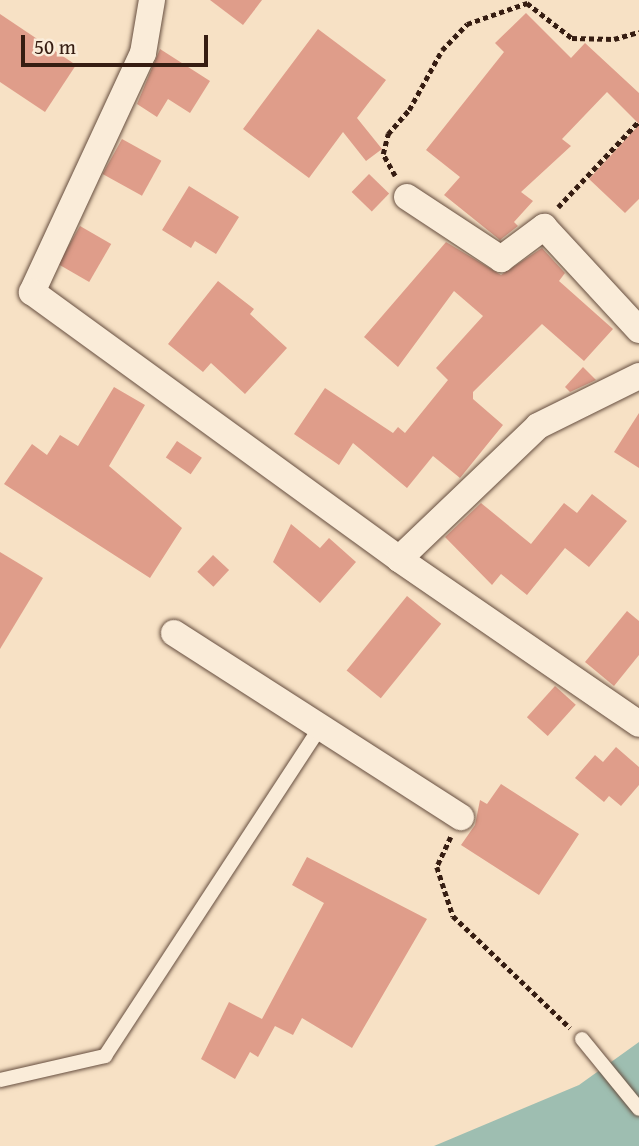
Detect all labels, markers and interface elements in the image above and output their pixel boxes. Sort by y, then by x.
scale bar [24,21,212,65]
text: 50 m [34,31,76,62]

